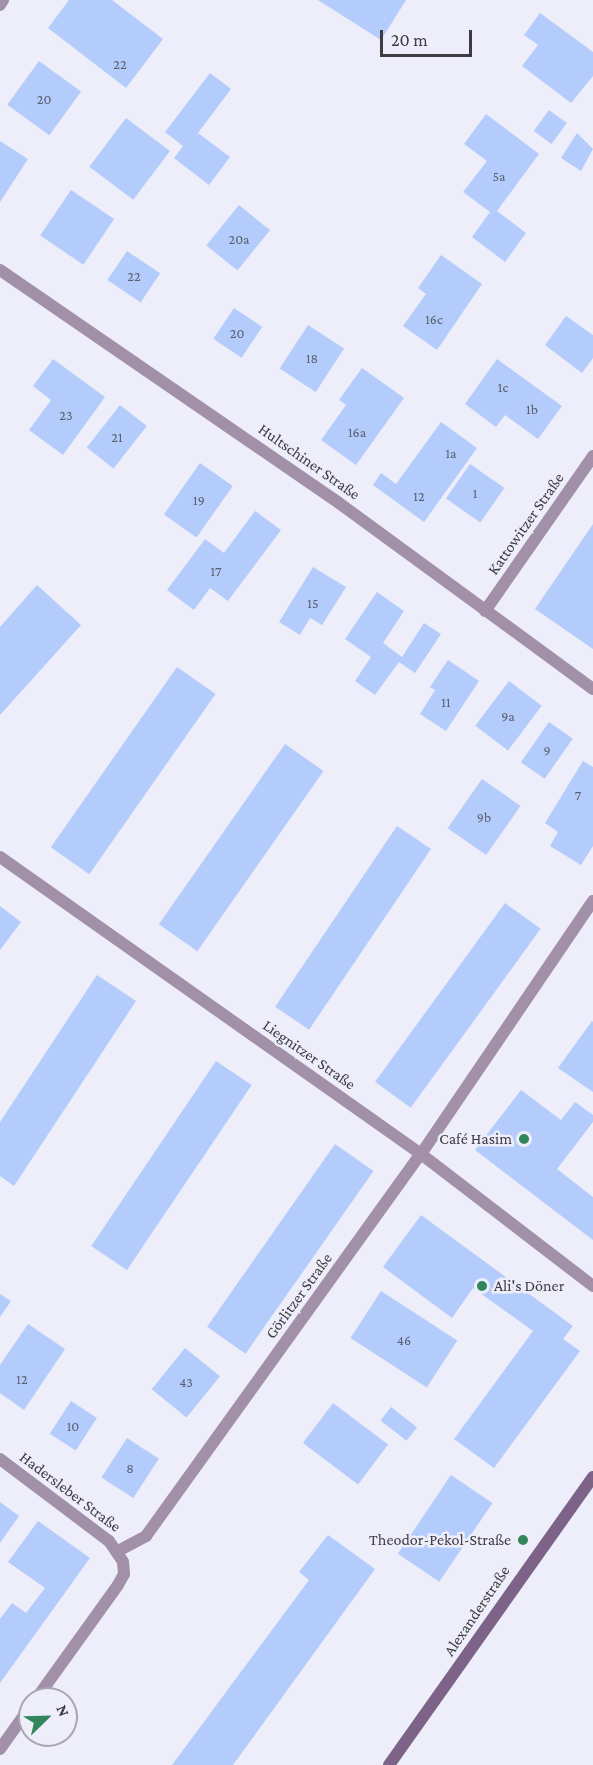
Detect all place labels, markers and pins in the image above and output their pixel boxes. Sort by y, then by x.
place label: Café Hasim [439,1129,512,1149]
marker: Café Hasim [517,1132,531,1146]
place label: Ali's Döner [494,1276,564,1296]
marker: Ali's Döner [475,1279,489,1293]
place label: Theodor-Pekol-Straße [369,1530,511,1550]
marker: Theodor-Pekol-Straße [516,1533,530,1547]

